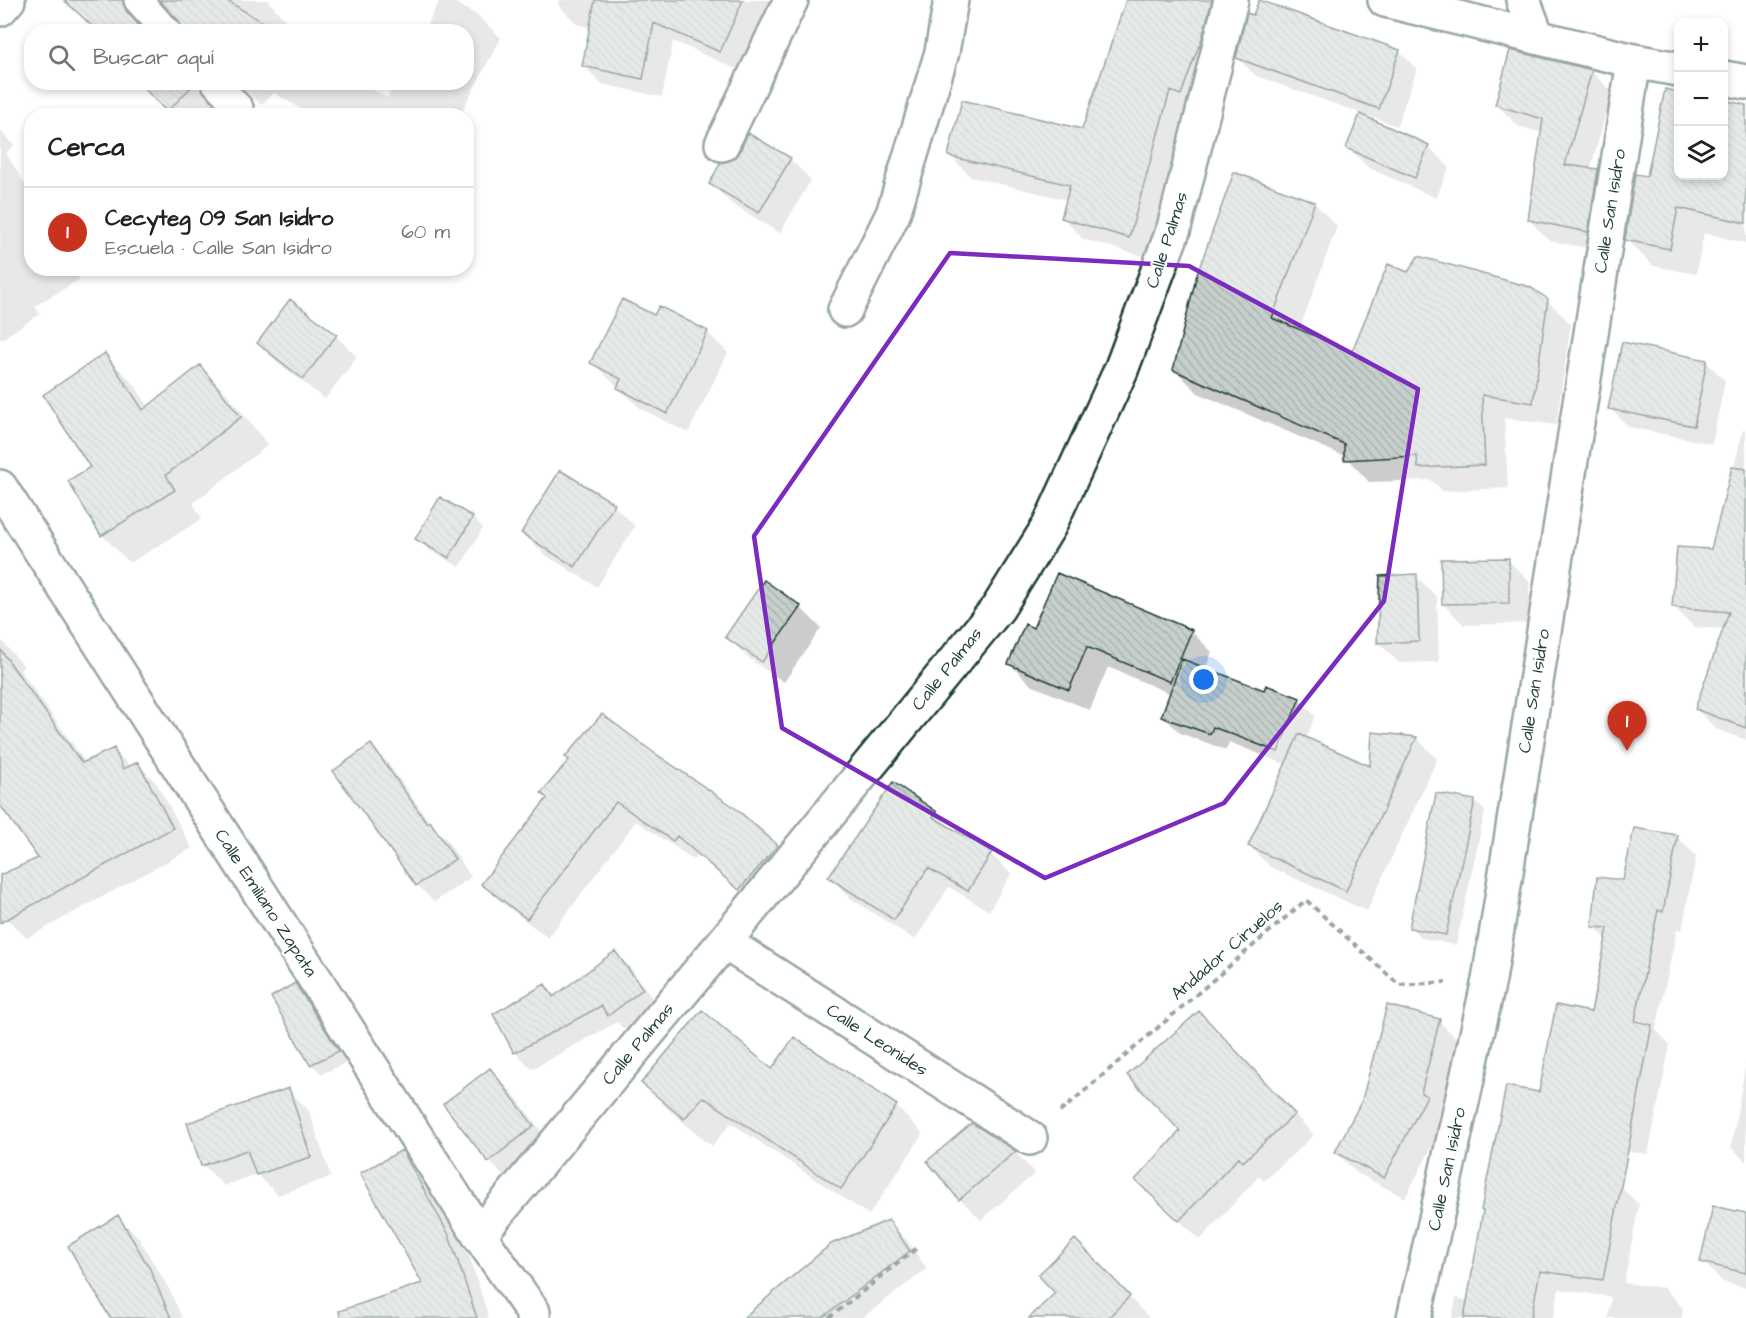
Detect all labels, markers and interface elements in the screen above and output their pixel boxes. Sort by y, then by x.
map controls [1674,18,1728,180]
button: + [1674,18,1728,72]
search box [24,24,474,90]
icon: search [45,41,78,74]
text: Buscar aquí [93,42,214,73]
button: − [1674,72,1728,126]
button: layers [1674,126,1728,180]
text: Cerca [48,129,125,165]
street label: Calle San Isidro [1588,147,1632,275]
street label: Calle Palmas [1140,188,1194,292]
text: Cecyteg 09 San Isidro [105,203,333,234]
text: 1 [66,218,69,246]
text: 60 m [401,218,450,246]
text: Escuela · Calle San Isidro [105,234,332,262]
street label: Calle Palmas [906,622,988,716]
street label: Calle San Isidro [1512,627,1556,755]
your location [1189,665,1218,694]
pin: 1 [1608,702,1646,751]
street label: Calle Emiliano Zapata [209,824,323,982]
street label: Andador Ciruelos [1165,894,1289,1006]
street label: Calle Palmas [596,998,680,1090]
street label: Calle Leonides [821,998,933,1082]
street label: Calle San Isidro [1422,1105,1472,1233]

